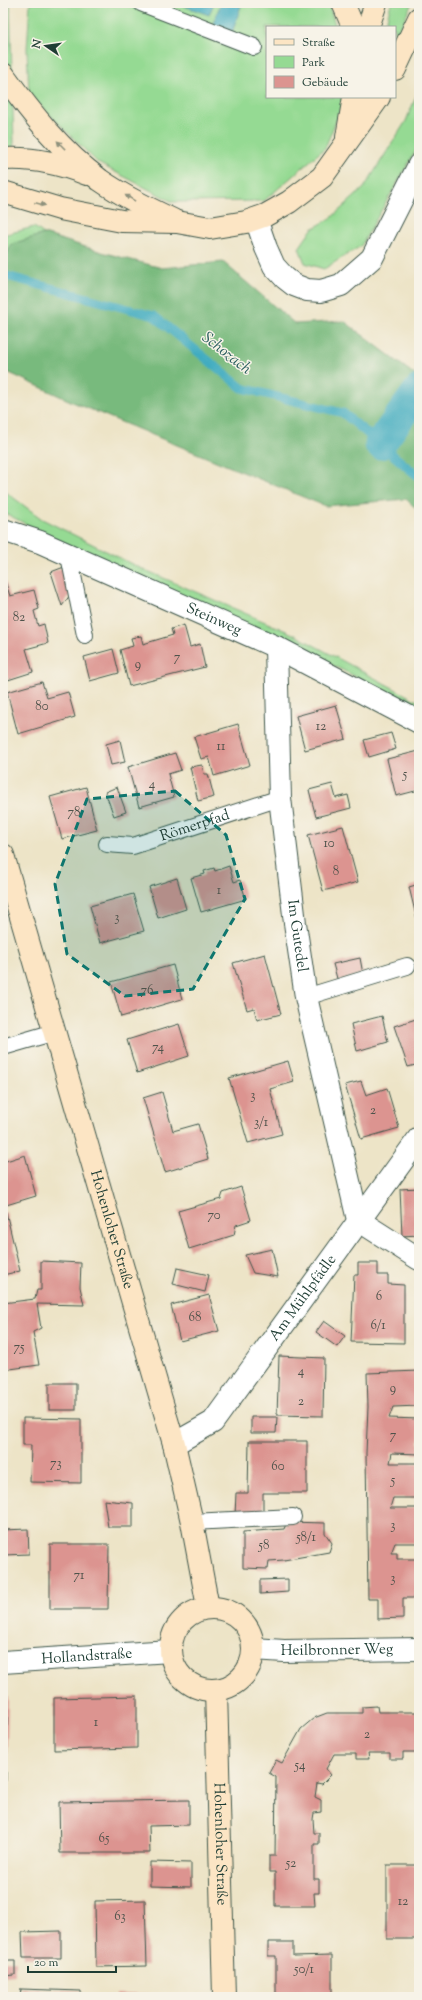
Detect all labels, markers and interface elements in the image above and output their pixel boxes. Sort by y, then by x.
north arrow [26,26,66,66]
legend [266,26,396,98]
text: Straße [302,34,336,52]
text: N [28,38,46,51]
text: Park [302,54,325,72]
text: Gebäude [302,74,349,92]
one-way arrow [56,140,66,150]
one-way arrow [124,194,136,201]
one-way arrow [34,201,46,207]
water label: Schozach [196,327,256,381]
street label: Steinweg [183,598,245,641]
house number: 82 [13,609,25,627]
house number: 7 [174,649,181,667]
house number: 9 [135,656,141,674]
house number: 80 [35,698,49,716]
house number: 12 [316,718,326,736]
house number: 11 [217,738,226,756]
house number: 5 [402,766,408,784]
house number: 4 [149,776,156,794]
house number: 78 [67,804,81,822]
street label: Römerpfad [157,805,233,847]
house number: 10 [323,835,335,853]
house number: 8 [333,863,339,881]
house number: 1 [217,882,222,900]
street label: Im Gutedel [282,898,313,974]
house number: 3 [114,909,120,927]
house number: 76 [141,982,153,1000]
house number: 74 [152,1039,165,1057]
house number: 3 [250,1087,256,1105]
house number: 2 [370,1102,376,1120]
house number: 3/1 [254,1114,269,1132]
street label: Hohenloher Straße [85,1168,139,1291]
house number: 70 [207,1207,221,1225]
street label: Am Mühlpfädle [264,1250,342,1346]
house number: 6 [376,1288,382,1306]
house number: 68 [189,1309,201,1327]
house number: 6/1 [370,1317,386,1335]
house number: 75 [14,1339,25,1357]
house number: 4 [298,1363,305,1381]
house number: 9 [390,1380,396,1398]
house number: 2 [298,1393,304,1411]
house number: 7 [390,1427,397,1445]
house number: 73 [50,1455,62,1473]
house number: 60 [271,1458,285,1476]
house number: 5 [390,1472,396,1490]
house number: 3 [390,1517,396,1535]
house number: 58/1 [295,1529,316,1547]
house number: 58 [258,1537,269,1555]
house number: 71 [74,1567,85,1585]
house number: 3 [390,1570,396,1588]
street label: Heilbronner Weg [281,1639,393,1662]
street label: Hollandstraße [41,1643,133,1670]
house number: 1 [94,1714,99,1732]
house number: 2 [364,1726,370,1744]
house number: 54 [294,1757,306,1775]
street label: Hohenloher Straße [208,1782,232,1906]
house number: 65 [99,1830,110,1848]
house number: 52 [285,1855,296,1873]
house number: 12 [398,1893,408,1911]
house number: 63 [114,1908,126,1926]
scale bar [28,1948,116,1974]
text: 20 m [34,1954,59,1972]
house number: 50/1 [293,1961,315,1979]

